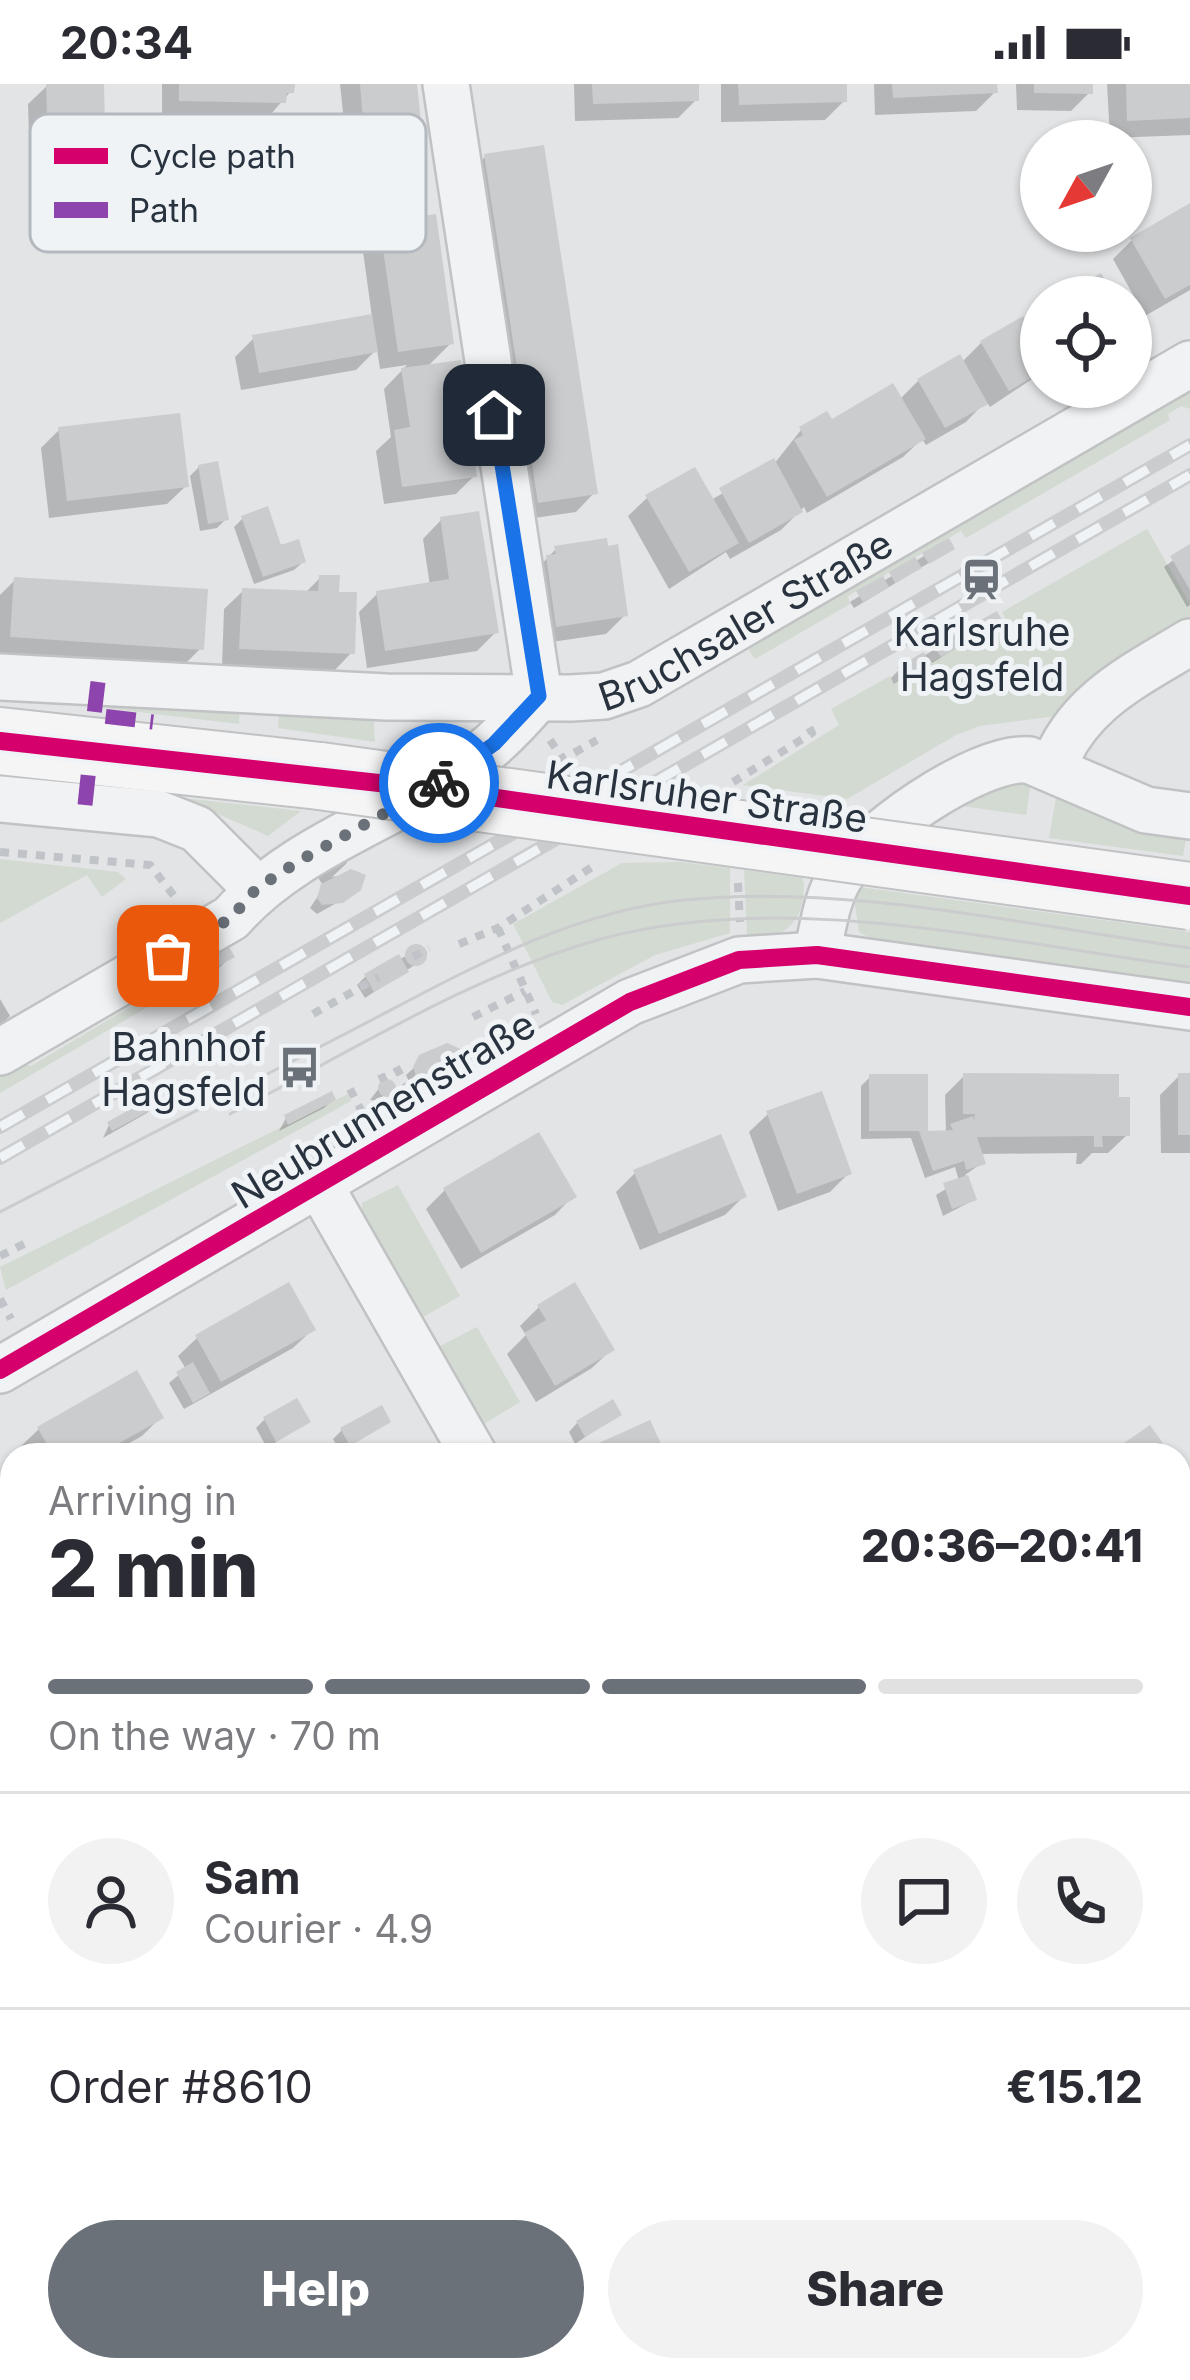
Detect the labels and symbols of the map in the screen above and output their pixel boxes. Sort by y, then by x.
legend [30,114,426,252]
north arrow [1020,120,1152,252]
text: Cycle path [129,136,296,176]
text: Path [129,190,199,230]
pin [443,364,545,466]
street label: Bruchsaler Straße [592,519,900,720]
station icon: Karlsruhe Hagsfeld [959,556,1005,602]
place label: Karlsruhe Hagsfeld [894,608,1070,700]
courier [379,723,499,843]
street label: Karlsruher Straße [543,750,871,842]
pin [117,905,219,1007]
street label: Neubrunnenstraße [223,1000,543,1218]
place label: Bahnhof Hagsfeld [101,1023,266,1115]
bus stop icon: Bahnhof Hagsfeld [277,1045,323,1091]

